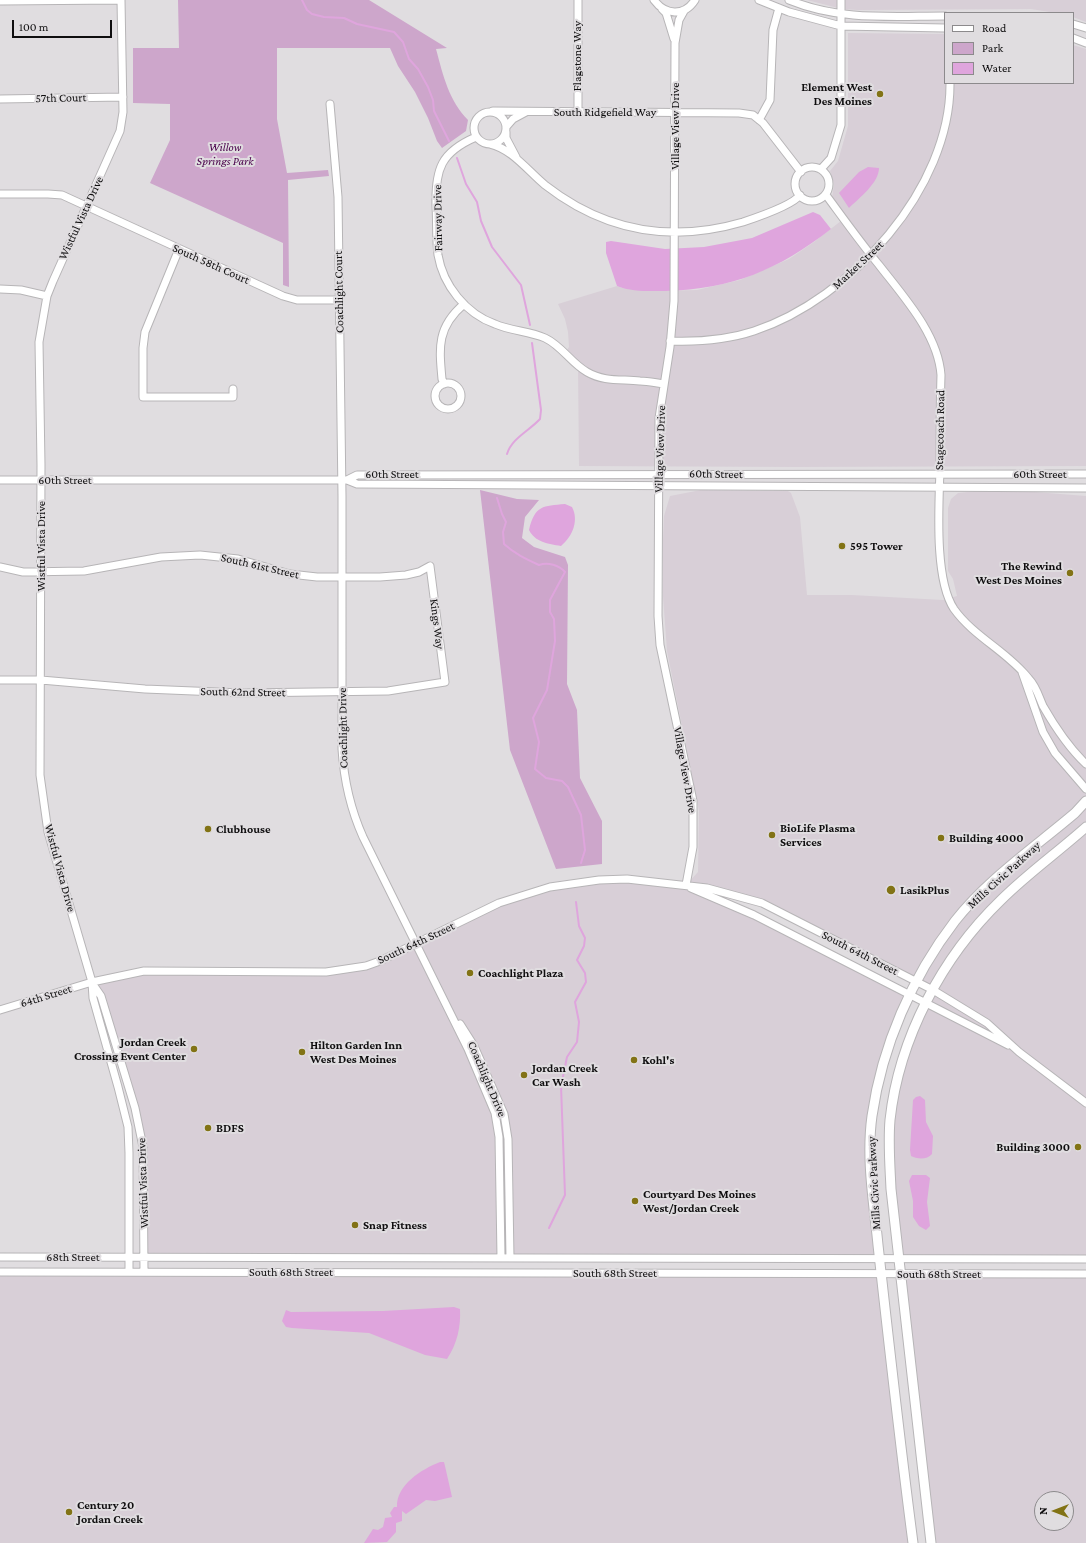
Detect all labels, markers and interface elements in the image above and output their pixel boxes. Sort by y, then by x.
scale bar [14,12,114,38]
legend [944,12,1074,84]
text: 100 m [19,20,48,34]
street label: Flagstone Way [570,21,584,91]
text: Road [982,21,1006,35]
text: Park [982,41,1003,55]
text: Water [982,61,1011,75]
place label: Element West Des Moines [801,80,872,108]
street label: Village View Drive [668,82,682,170]
marker: Element West Des Moines [875,89,885,99]
street label: 57th Court [35,90,87,106]
street label: South Ridgefield Way [554,105,656,119]
park label: Willow Springs Park [197,140,253,168]
street label: Wistful Vista Drive [55,174,107,262]
street label: Fairway Drive [430,185,446,251]
street label: Market Street [829,238,887,292]
street label: South 58th Court [170,241,252,287]
street label: Coachlight Court [331,251,347,333]
street label: Stagecoach Road [932,390,948,470]
street label: Village View Drive [651,405,669,493]
street label: 60th Street [689,466,743,482]
street label: 60th Street [365,467,419,481]
street label: 60th Street [1013,467,1067,481]
street label: 60th Street [38,473,92,487]
street label: Wistful Vista Drive [34,501,48,591]
place label: 595 Tower [850,539,903,553]
marker: 595 Tower [837,541,847,551]
street label: South 61st Street [220,550,300,582]
place label: The Rewind West Des Moines [975,559,1062,587]
marker: The Rewind West Des Moines [1065,568,1075,578]
street label: Kings Way [427,598,447,650]
street label: South 62nd Street [200,684,286,700]
street label: Coachlight Drive [335,688,351,768]
street label: Village View Drive [670,726,700,814]
place label: BioLife Plasma Services [780,821,855,849]
place label: Clubhouse [216,822,271,836]
street label: Wistful Vista Drive [41,823,79,913]
marker: Clubhouse [203,824,213,834]
marker: BioLife Plasma Services [767,830,777,840]
place label: Building 4000 [949,831,1023,845]
marker: Building 4000 [936,833,946,843]
street label: Mills Civic Parkway [964,838,1044,912]
place label: LasikPlus [900,883,949,897]
marker: LasikPlus [885,884,897,896]
street label: South 64th Street [375,919,457,967]
street label: South 64th Street [819,928,901,978]
place label: Coachlight Plaza [478,966,563,980]
marker: Coachlight Plaza [465,968,475,978]
street label: 64th Street [19,981,73,1011]
place label: Jordan Creek Crossing Event Center [74,1035,186,1063]
place label: Hilton Garden Inn West Des Moines [310,1038,402,1066]
street label: Coachlight Drive [465,1039,509,1119]
marker: Jordan Creek Crossing Event Center [189,1044,199,1054]
marker: Hilton Garden Inn West Des Moines [297,1047,307,1057]
place label: Kohl's [642,1053,674,1067]
marker: Kohl's [629,1055,639,1065]
place label: Jordan Creek Car Wash [532,1061,598,1089]
marker: Jordan Creek Car Wash [519,1070,529,1080]
place label: BDFS [216,1121,244,1135]
marker: BDFS [203,1123,213,1133]
street label: Mills Civic Parkway [864,1136,884,1230]
street label: Wistful Vista Drive [134,1138,152,1228]
place label: Building 3000 [996,1140,1070,1154]
marker: Building 3000 [1073,1142,1083,1152]
place label: Courtyard Des Moines West/Jordan Creek [643,1187,756,1215]
marker: Courtyard Des Moines West/Jordan Creek [630,1196,640,1206]
place label: Snap Fitness [363,1218,427,1232]
marker: Snap Fitness [350,1220,360,1230]
street label: 68th Street [46,1250,100,1264]
street label: South 68th Street [249,1265,333,1279]
street label: South 68th Street [573,1266,657,1280]
street label: South 68th Street [897,1267,981,1281]
north arrow [1034,1491,1074,1531]
place label: Century 20 Jordan Creek [77,1498,143,1526]
marker: Century 20 Jordan Creek [64,1507,74,1517]
text: N [1037,1507,1049,1515]

